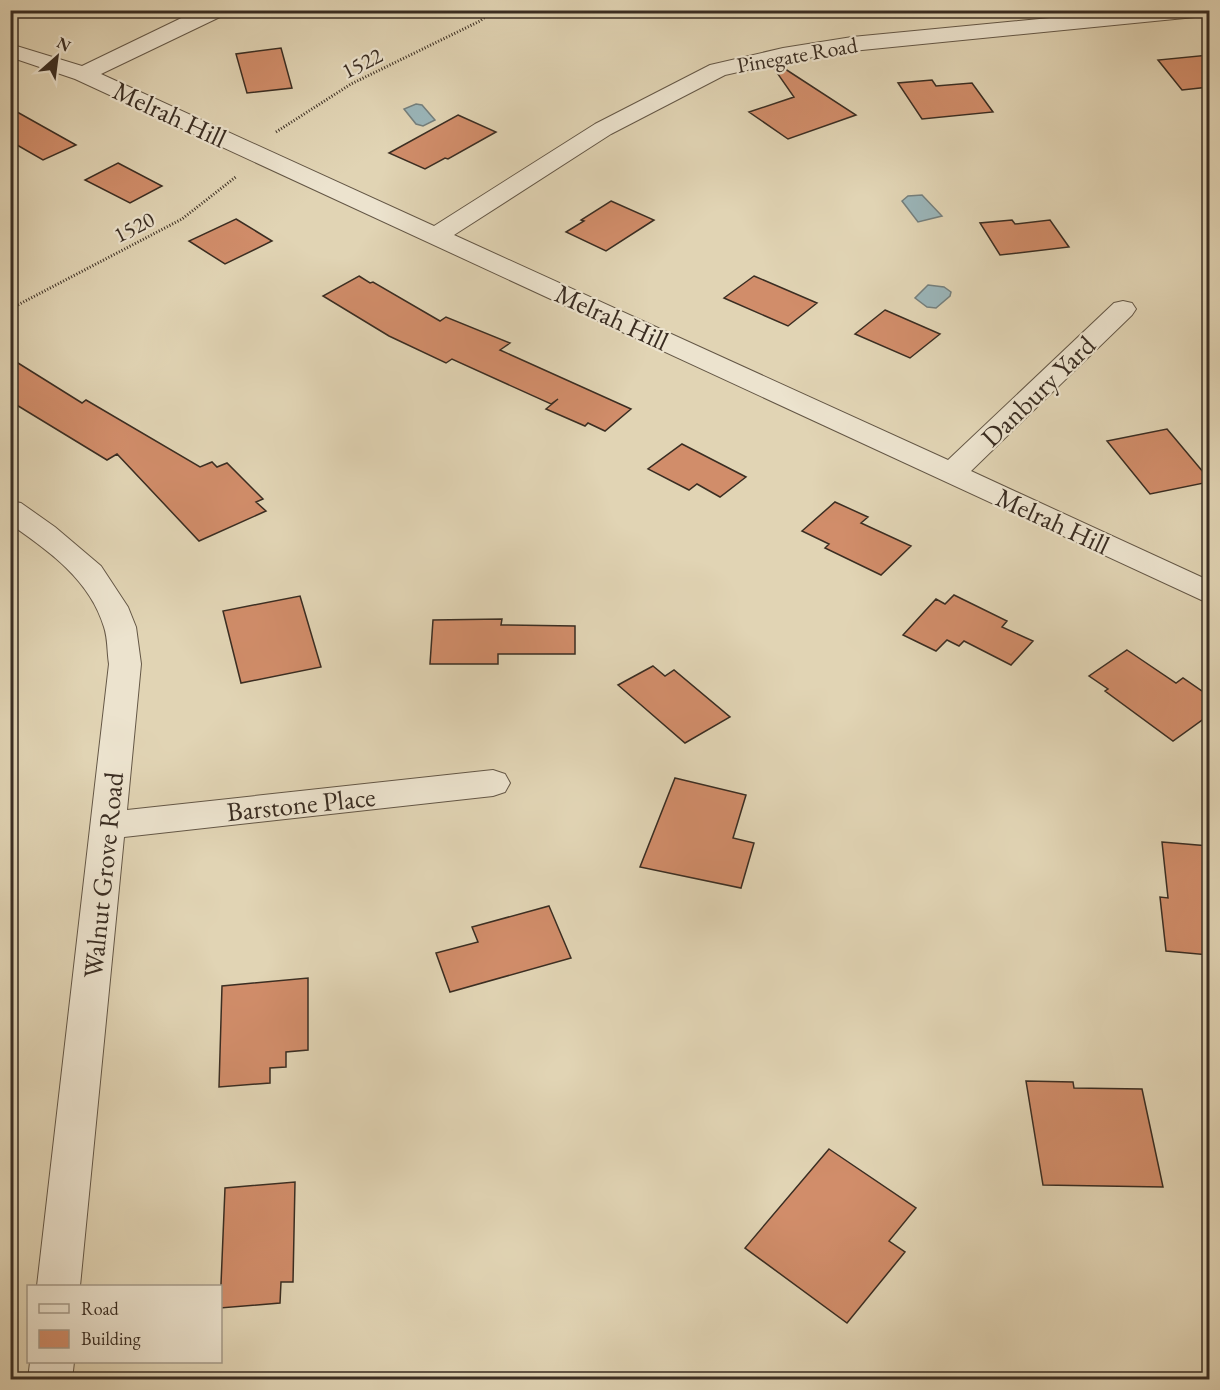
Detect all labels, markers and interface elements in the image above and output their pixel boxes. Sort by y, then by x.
north arrow [27,27,87,87]
street label: Pinegate Road [734,30,860,80]
text: N [53,32,74,57]
street label: 1522 [337,40,388,86]
street label: Melrah Hill [108,72,232,156]
street label: 1520 [109,204,160,250]
street label: Melrah Hill [550,275,674,359]
street label: Danbury Yard [973,327,1103,454]
street label: Melrah Hill [991,479,1115,563]
street label: Walnut Grove Road [75,770,131,980]
street label: Barstone Place [225,779,377,829]
legend [27,1285,222,1363]
text: Road [81,1297,120,1320]
text: Building [81,1327,141,1350]

